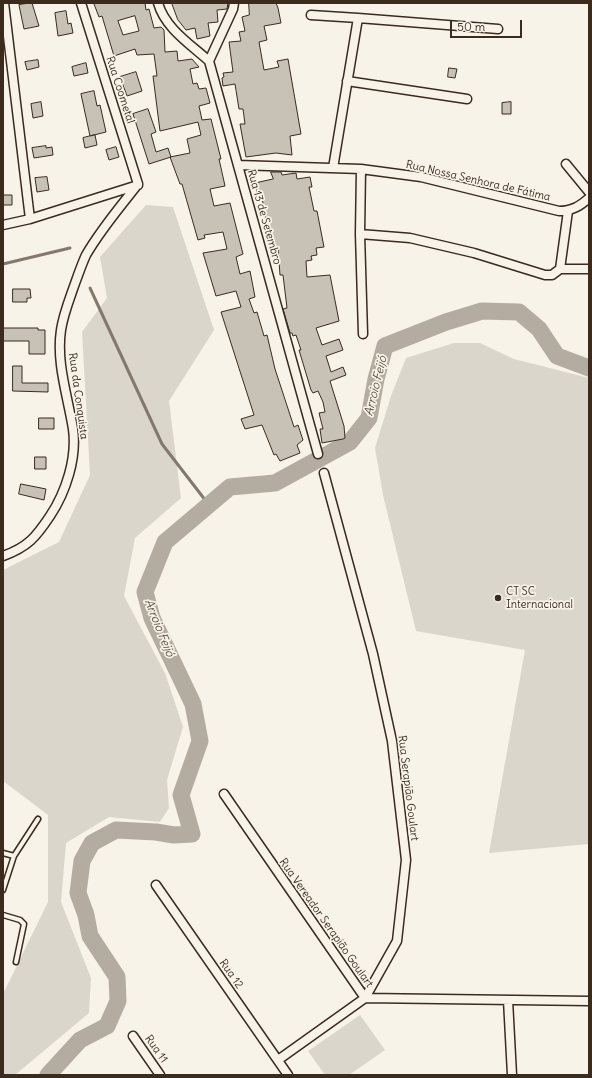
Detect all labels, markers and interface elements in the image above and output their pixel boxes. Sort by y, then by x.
scale bar [452,12,524,38]
text: 50 m [457,19,485,34]
street label: Rua Coometal [103,55,137,125]
street label: Rua Nossa Senhora de Fátima [404,158,552,204]
street label: Rua 13 de Setembro [244,168,284,266]
street label: Rua da Conquista [65,352,91,440]
water label: Arroio Feijó [362,355,390,417]
place label: CT SC Internacional [506,585,573,611]
marker: CT SC Internacional [493,593,503,603]
water label: Arroio Feijó [141,597,177,659]
street label: Rua Serapião Goulart [395,735,421,841]
street label: Rua Vereador Serapião Goulart [276,856,376,990]
street label: Rua 12 [216,957,246,991]
street label: Rua 11 [142,1033,170,1065]

